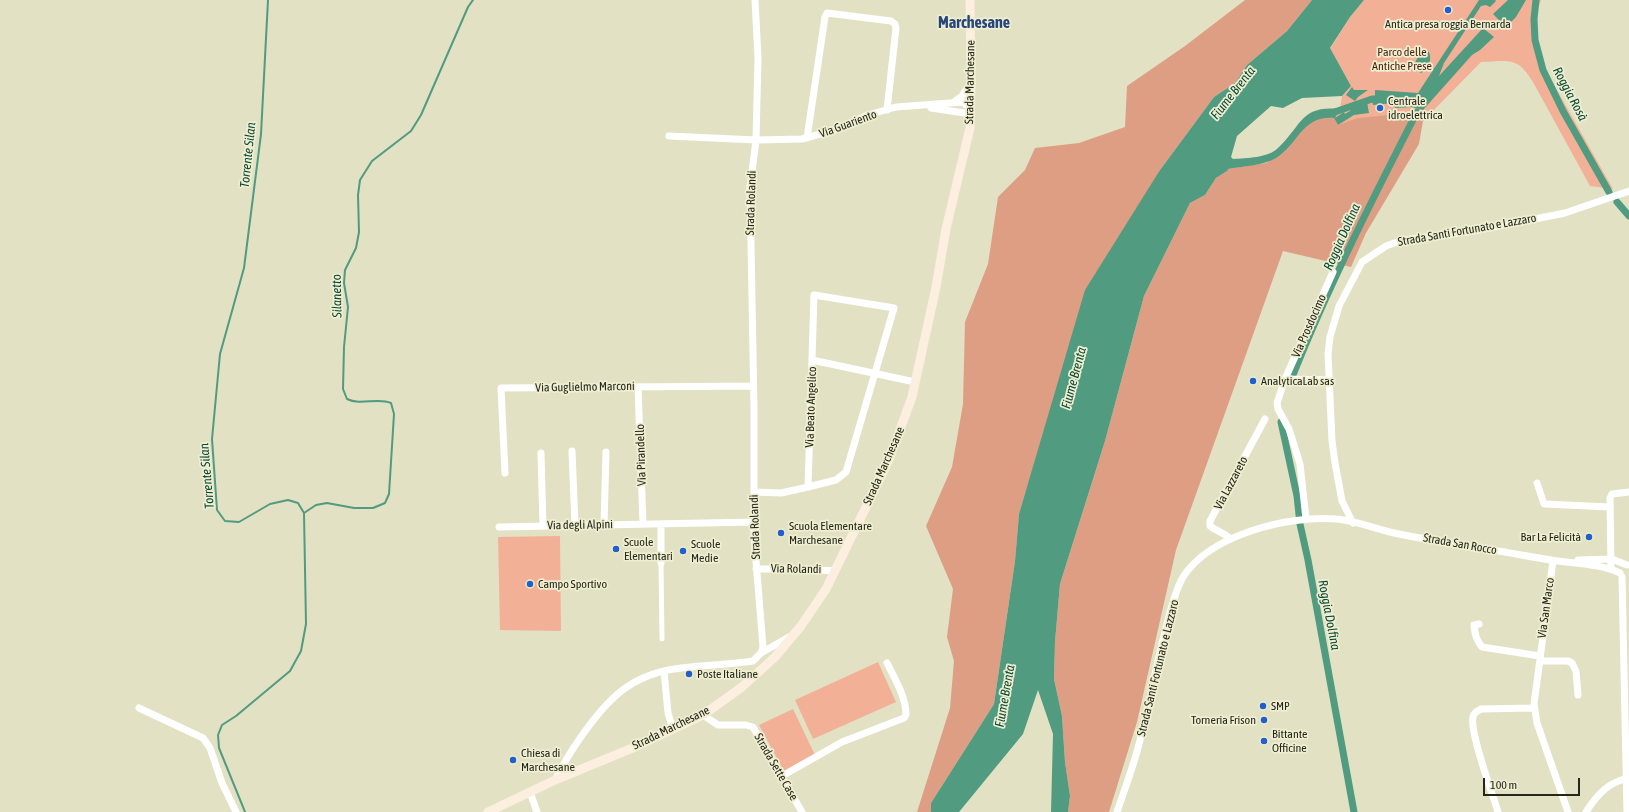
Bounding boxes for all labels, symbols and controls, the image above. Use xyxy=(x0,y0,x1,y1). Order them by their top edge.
marker: Antica presa roggia Bernarda xyxy=(1443,5,1453,15)
district label: Marchesane xyxy=(938,13,1010,33)
place label: Antica presa roggia Bernarda xyxy=(1385,17,1511,31)
street label: Strada Marchesane xyxy=(962,40,978,124)
park label: Parco delle Antiche Prese xyxy=(1372,45,1432,73)
water label: Fiume Brenta xyxy=(1207,63,1259,123)
water label: Roggia Rosà xyxy=(1549,64,1591,124)
place label: Centrale idroelettrica xyxy=(1388,94,1443,122)
marker: Centrale idroelettrica xyxy=(1375,103,1385,113)
street label: Via Guariento xyxy=(817,107,879,141)
water label: Torrente Silan xyxy=(237,121,259,189)
street label: Strada Rolandi xyxy=(743,170,759,236)
water label: Roggia Dolfina xyxy=(1320,201,1364,273)
street label: Strada Santi Fortunato e Lazzaro xyxy=(1397,211,1537,249)
water label: Silanetto xyxy=(329,274,345,318)
street label: Via Prosdocimo xyxy=(1289,292,1329,360)
water label: Fiume Brenta xyxy=(1058,346,1090,410)
street label: Via Beato Angelico xyxy=(802,366,820,448)
place label: AnalyticaLab sas xyxy=(1261,374,1334,388)
marker: AnalyticaLab sas xyxy=(1248,376,1258,386)
street label: Via Guglielmo Marconi xyxy=(535,379,635,395)
street label: Via Pirandello xyxy=(633,424,649,486)
street label: Strada Marchesane xyxy=(860,425,908,507)
water label: Torrente Silan xyxy=(196,443,218,509)
street label: Via Lazzareto xyxy=(1211,454,1251,512)
street label: Strada Rolandi xyxy=(747,494,763,560)
street label: Via degli Alpini xyxy=(547,517,613,533)
place label: Scuola Elementare Marchesane xyxy=(789,519,872,547)
marker: Scuola Elementare Marchesane xyxy=(776,528,786,538)
street label: Strada San Rocco xyxy=(1422,530,1498,558)
place label: Bar La Felicità xyxy=(1520,530,1581,544)
marker: Bar La Felicità xyxy=(1584,532,1594,542)
place label: Scuole Elementari xyxy=(624,535,673,563)
place label: Scuole Medie xyxy=(691,537,720,565)
marker: Scuole Elementari xyxy=(611,544,621,554)
marker: Scuole Medie xyxy=(678,546,688,556)
street label: Via Rolandi xyxy=(771,561,821,577)
place label: Campo Sportivo xyxy=(538,577,607,591)
street label: Via San Marco xyxy=(1535,577,1557,639)
marker: Campo Sportivo xyxy=(525,579,535,589)
water label: Roggia Dolfina xyxy=(1315,579,1343,651)
street label: Strada Santi Fortunato e Lazzaro xyxy=(1134,598,1182,738)
water label: Fiume Brenta xyxy=(992,664,1018,728)
place label: Poste Italiane xyxy=(697,667,758,681)
marker: Poste Italiane xyxy=(684,669,694,679)
place label: SMP xyxy=(1271,699,1290,713)
marker: SMP xyxy=(1258,701,1268,711)
street label: Strada Marchesane xyxy=(630,703,712,753)
place label: Torneria Frison xyxy=(1191,713,1256,727)
marker: Torneria Frison xyxy=(1259,715,1269,725)
place label: Bittante Officine xyxy=(1272,727,1308,755)
street label: Strada Sette Case xyxy=(751,731,801,803)
marker: Bittante Officine xyxy=(1259,736,1269,746)
place label: Chiesa di Marchesane xyxy=(521,746,575,774)
marker: Chiesa di Marchesane xyxy=(508,755,518,765)
scale bar xyxy=(1485,770,1582,796)
text: 100 m xyxy=(1490,778,1517,792)

